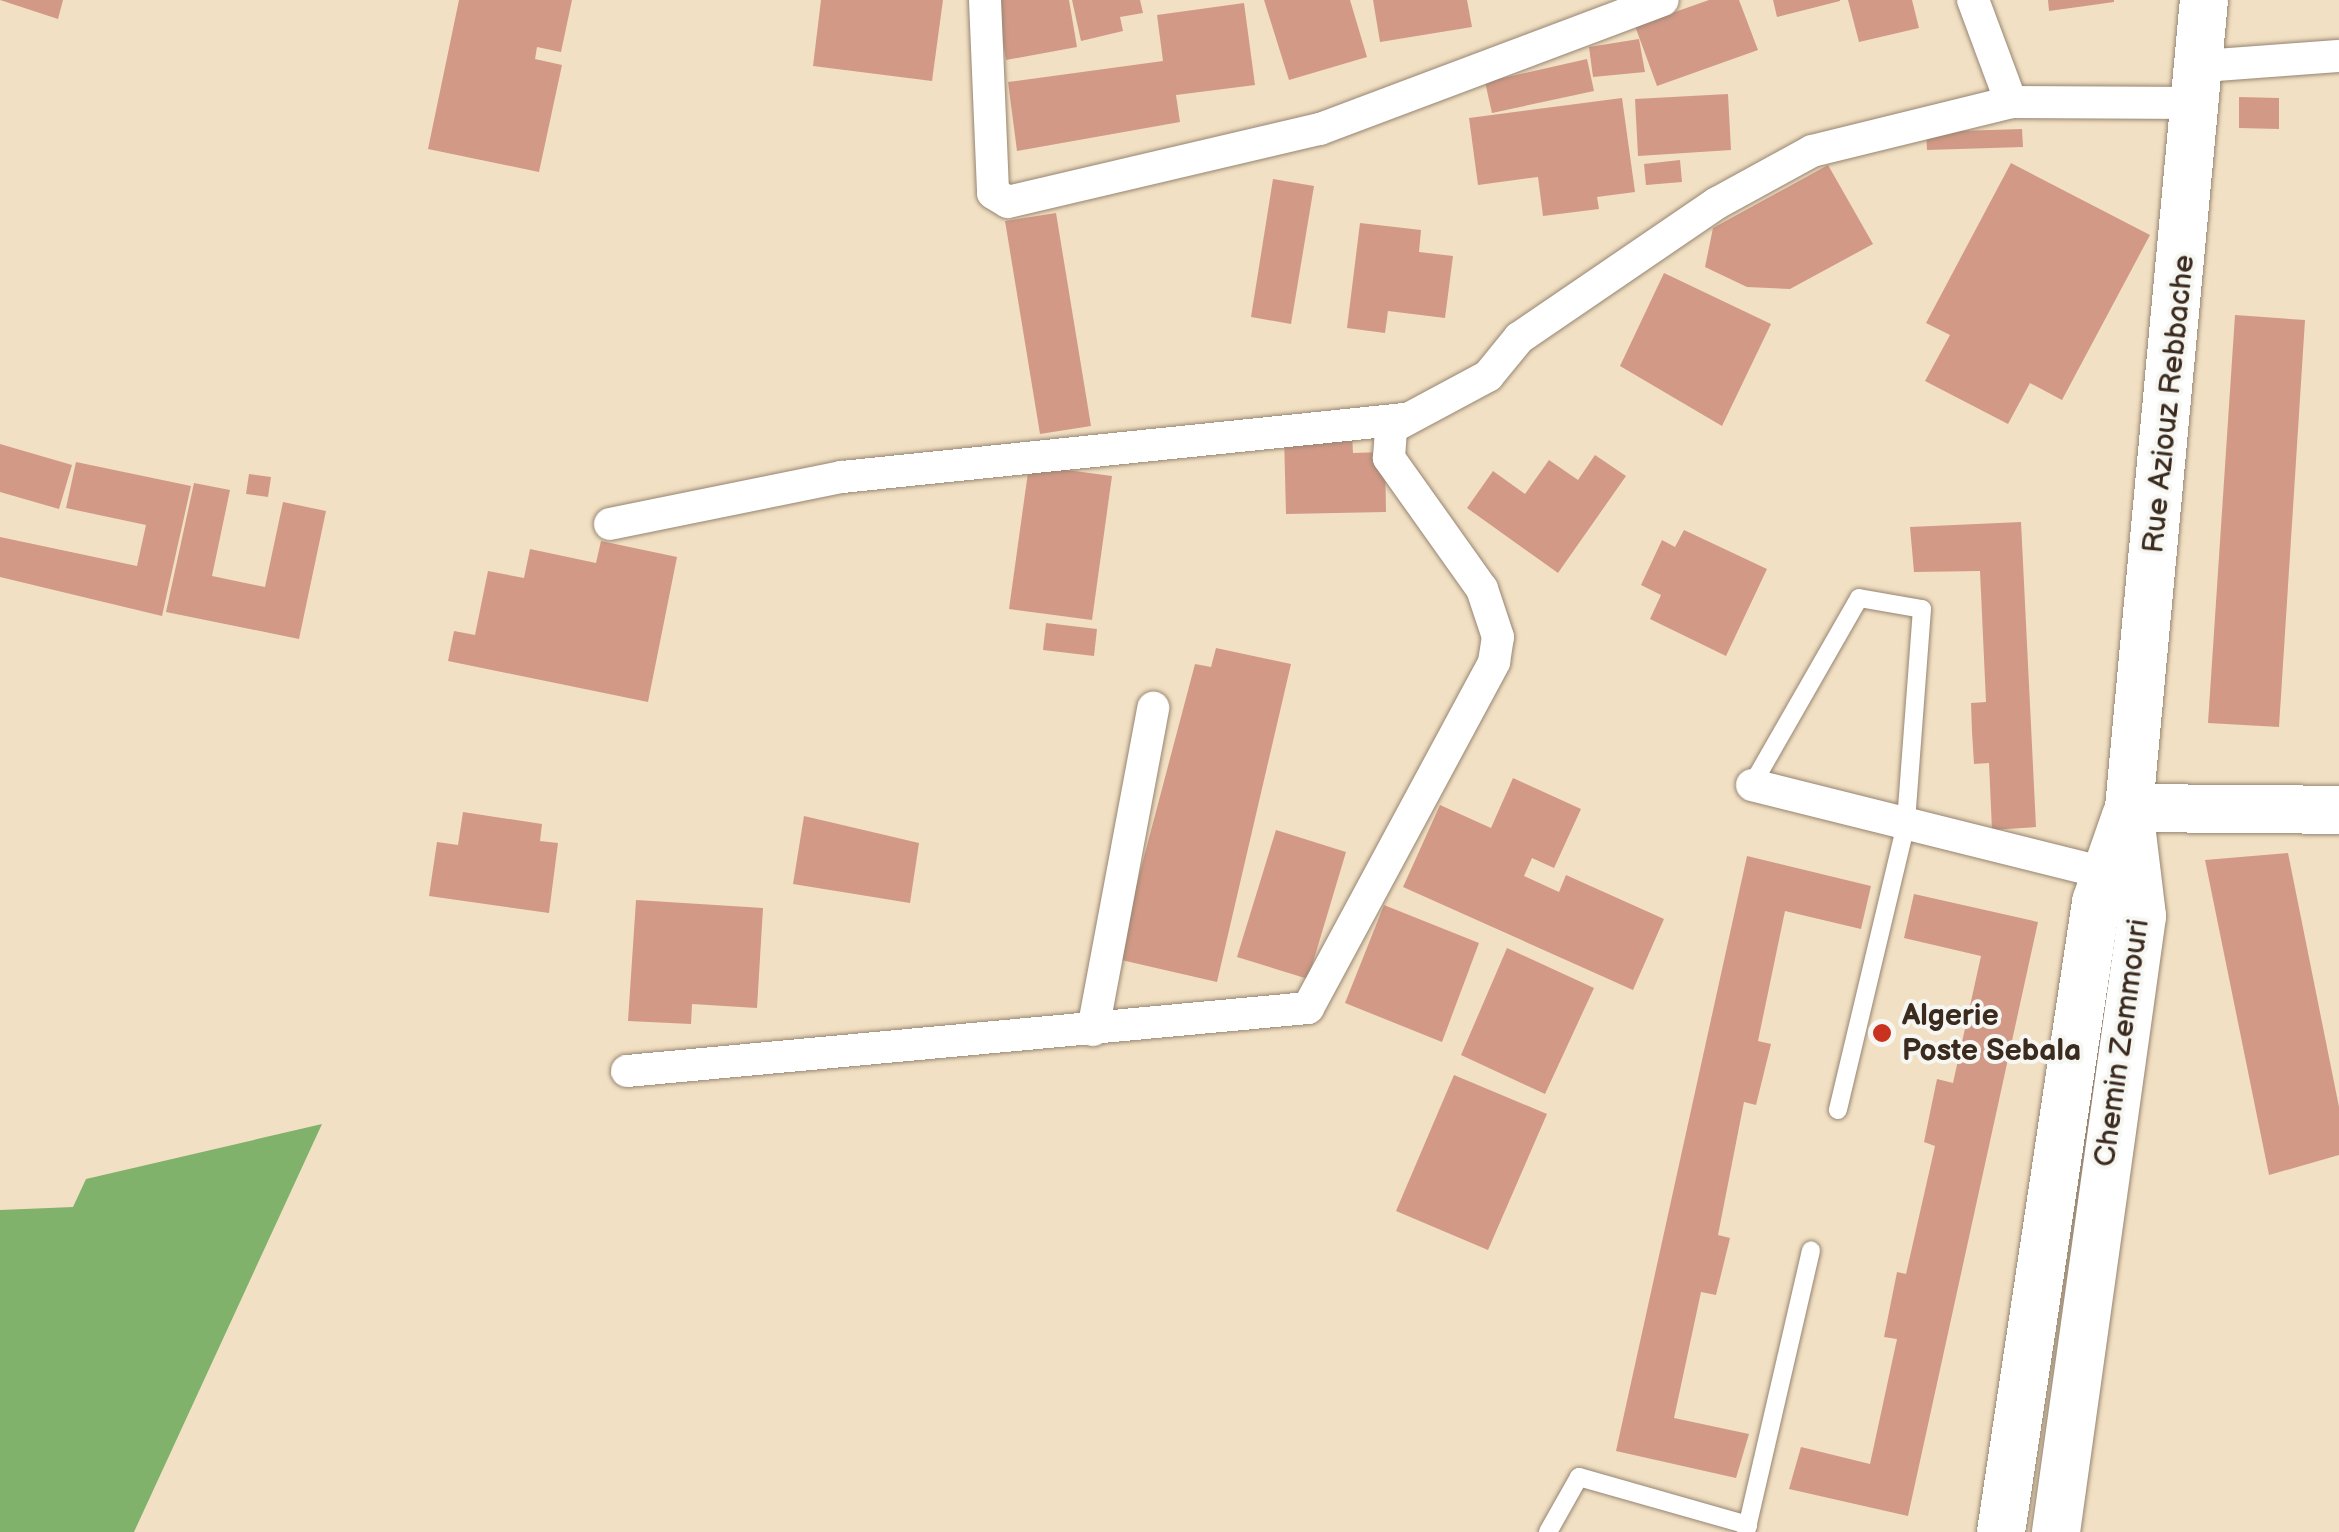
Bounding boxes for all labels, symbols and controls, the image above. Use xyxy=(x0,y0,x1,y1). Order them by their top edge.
street label: Rue Aziouz Rebbache xyxy=(2135,253,2203,555)
street label: Chemin Zemmouri xyxy=(2087,917,2157,1169)
place label: Algerie Poste Sebala xyxy=(1902,998,2081,1068)
marker: Algerie Poste Sebala xyxy=(1871,1022,1893,1044)

